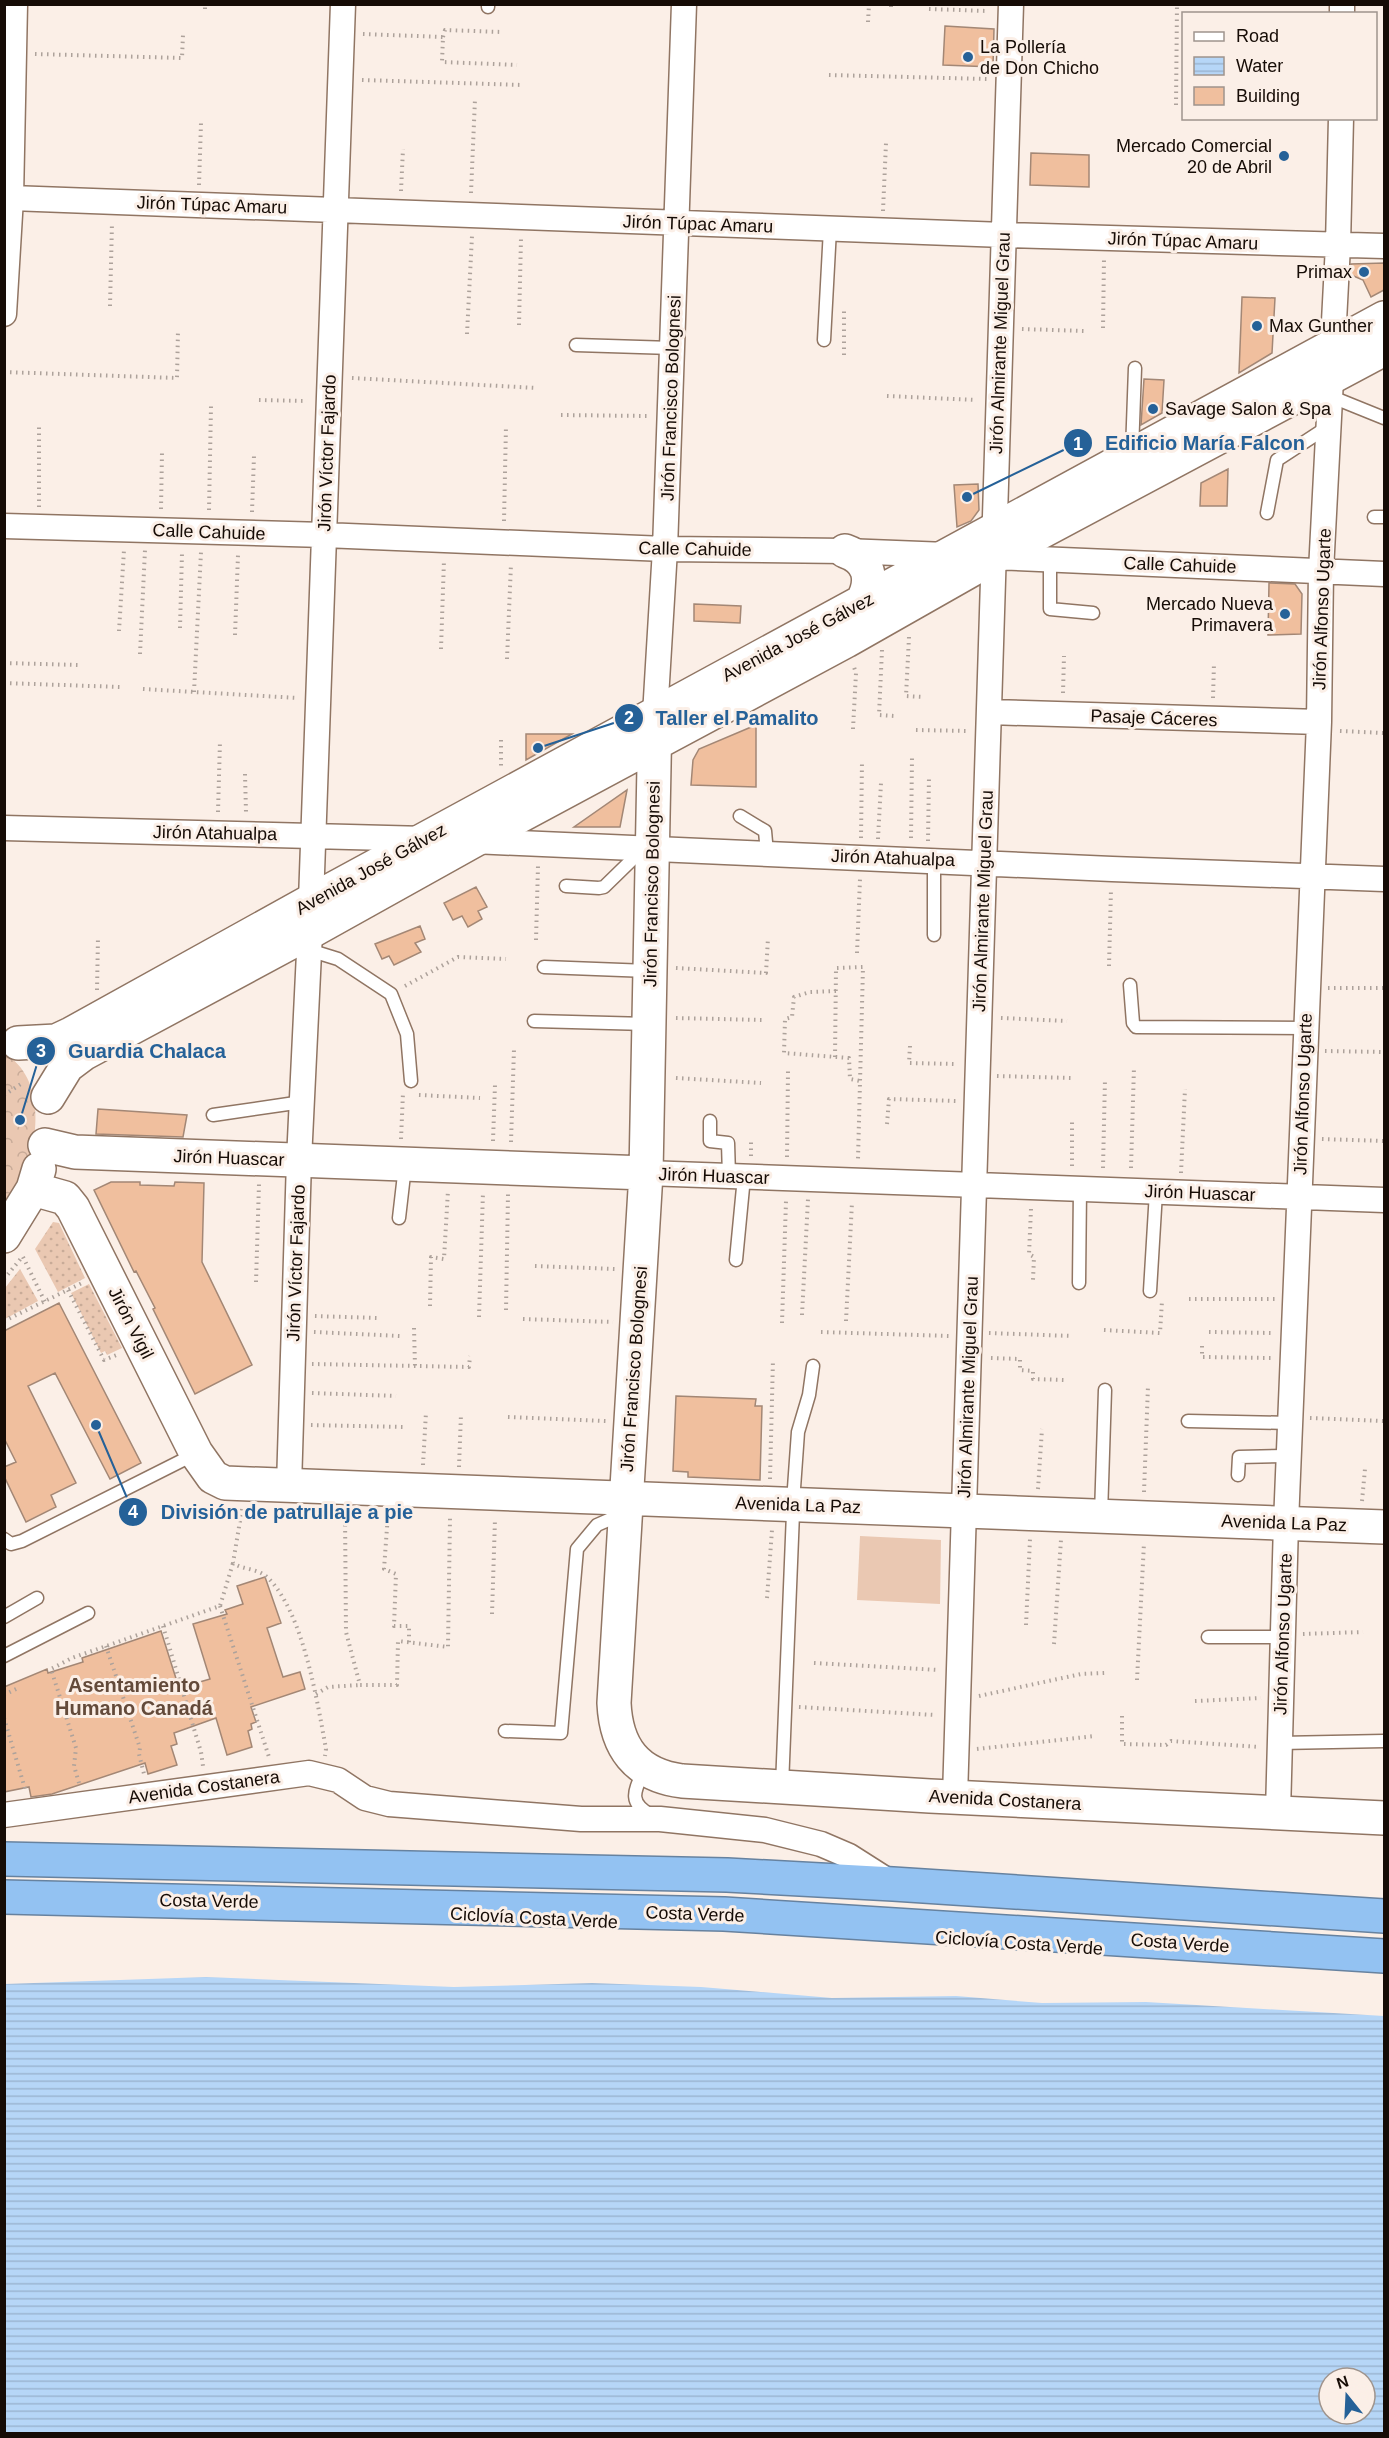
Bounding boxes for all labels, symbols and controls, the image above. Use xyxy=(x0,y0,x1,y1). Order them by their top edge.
legend xyxy=(1182,12,1377,120)
text: Road xyxy=(1236,26,1279,46)
place label: La Pollería de Don Chicho xyxy=(980,37,1099,78)
marker: La Pollería de Don Chicho xyxy=(961,50,975,64)
text: Water xyxy=(1236,56,1283,76)
text: Building xyxy=(1236,86,1300,106)
place label: Mercado Comercial 20 de Abril xyxy=(1116,136,1272,177)
marker: Mercado Comercial 20 de Abril xyxy=(1277,149,1291,163)
street label: Jirón Túpac Amaru xyxy=(136,192,288,218)
street label: Jirón Túpac Amaru xyxy=(622,211,774,237)
street label: Jirón Túpac Amaru xyxy=(1107,228,1259,254)
street label: Jirón Almirante Miguel Grau xyxy=(986,232,1014,454)
place label: Primax xyxy=(1296,262,1352,282)
marker: Primax xyxy=(1357,265,1371,279)
street label: Jirón Francisco Bolognesi xyxy=(657,295,685,501)
place label: Max Gunther xyxy=(1269,316,1373,336)
marker: Max Gunther xyxy=(1250,319,1264,333)
street label: Jirón Víctor Fajardo xyxy=(314,374,340,532)
place label: Savage Salon & Spa xyxy=(1165,399,1332,419)
marker: Savage Salon & Spa xyxy=(1146,402,1160,416)
callout: Edificio María Falcon xyxy=(1063,424,1317,462)
text: Edificio María Falcon xyxy=(1105,432,1305,454)
text: 1 xyxy=(1073,434,1083,454)
street label: Calle Cahuide xyxy=(152,520,266,544)
street label: Jirón Alfonso Ugarte xyxy=(1309,528,1335,690)
street label: Calle Cahuide xyxy=(638,538,752,560)
street label: Calle Cahuide xyxy=(1123,553,1237,577)
street label: Avenida José Gálvez xyxy=(719,589,877,685)
place label: Mercado Nueva Primavera xyxy=(1146,594,1274,635)
marker: Mercado Nueva Primavera xyxy=(1278,607,1292,621)
callout: Taller el Pamalito xyxy=(614,699,831,737)
street label: Pasaje Cáceres xyxy=(1090,706,1218,730)
text: Taller el Pamalito xyxy=(655,707,819,729)
text: 2 xyxy=(624,708,634,728)
street label: Jirón Francisco Bolognesi xyxy=(640,781,664,987)
street label: Jirón Almirante Miguel Grau xyxy=(969,790,997,1012)
street label: Avenida José Gálvez xyxy=(292,819,450,919)
street label: Jirón Atahualpa xyxy=(153,822,278,844)
street label: Jirón Atahualpa xyxy=(831,846,956,870)
street label: Jirón Alfonso Ugarte xyxy=(1290,1013,1316,1175)
callout: Guardia Chalaca xyxy=(26,1032,238,1070)
text: Guardia Chalaca xyxy=(68,1040,227,1062)
text: 3 xyxy=(36,1041,46,1061)
street label: Jirón Huascar xyxy=(173,1146,285,1170)
street label: Jirón Huascar xyxy=(658,1164,770,1188)
street label: Jirón Huascar xyxy=(1144,1181,1256,1205)
street label: Jirón Víctor Fajardo xyxy=(283,1184,309,1342)
street label: Jirón Francisco Bolognesi xyxy=(617,1265,651,1473)
street label: Jirón Almirante Miguel Grau xyxy=(954,1276,982,1498)
street label: Jirón Vigil xyxy=(104,1284,158,1362)
callout: División de patrullaje a pie xyxy=(118,1493,425,1531)
street label: Avenida La Paz xyxy=(735,1493,861,1517)
text: División de patrullaje a pie xyxy=(161,1501,413,1523)
text: 4 xyxy=(128,1502,138,1522)
street label: Avenida La Paz xyxy=(1221,1511,1347,1535)
street label: Jirón Alfonso Ugarte xyxy=(1270,1553,1296,1715)
district label: Asentamiento Humano Canadá xyxy=(55,1674,214,1719)
street label: Avenida Costanera xyxy=(127,1766,282,1808)
street label: Avenida Costanera xyxy=(928,1786,1083,1814)
street label: Costa Verde xyxy=(159,1890,259,1912)
street label: Costa Verde xyxy=(645,1902,745,1926)
street label: Ciclovía Costa Verde xyxy=(450,1904,618,1932)
street label: Ciclovía Costa Verde xyxy=(934,1927,1104,1959)
street label: Costa Verde xyxy=(1130,1930,1230,1956)
north arrow xyxy=(1317,2366,1377,2426)
text: N xyxy=(1334,2372,1351,2392)

